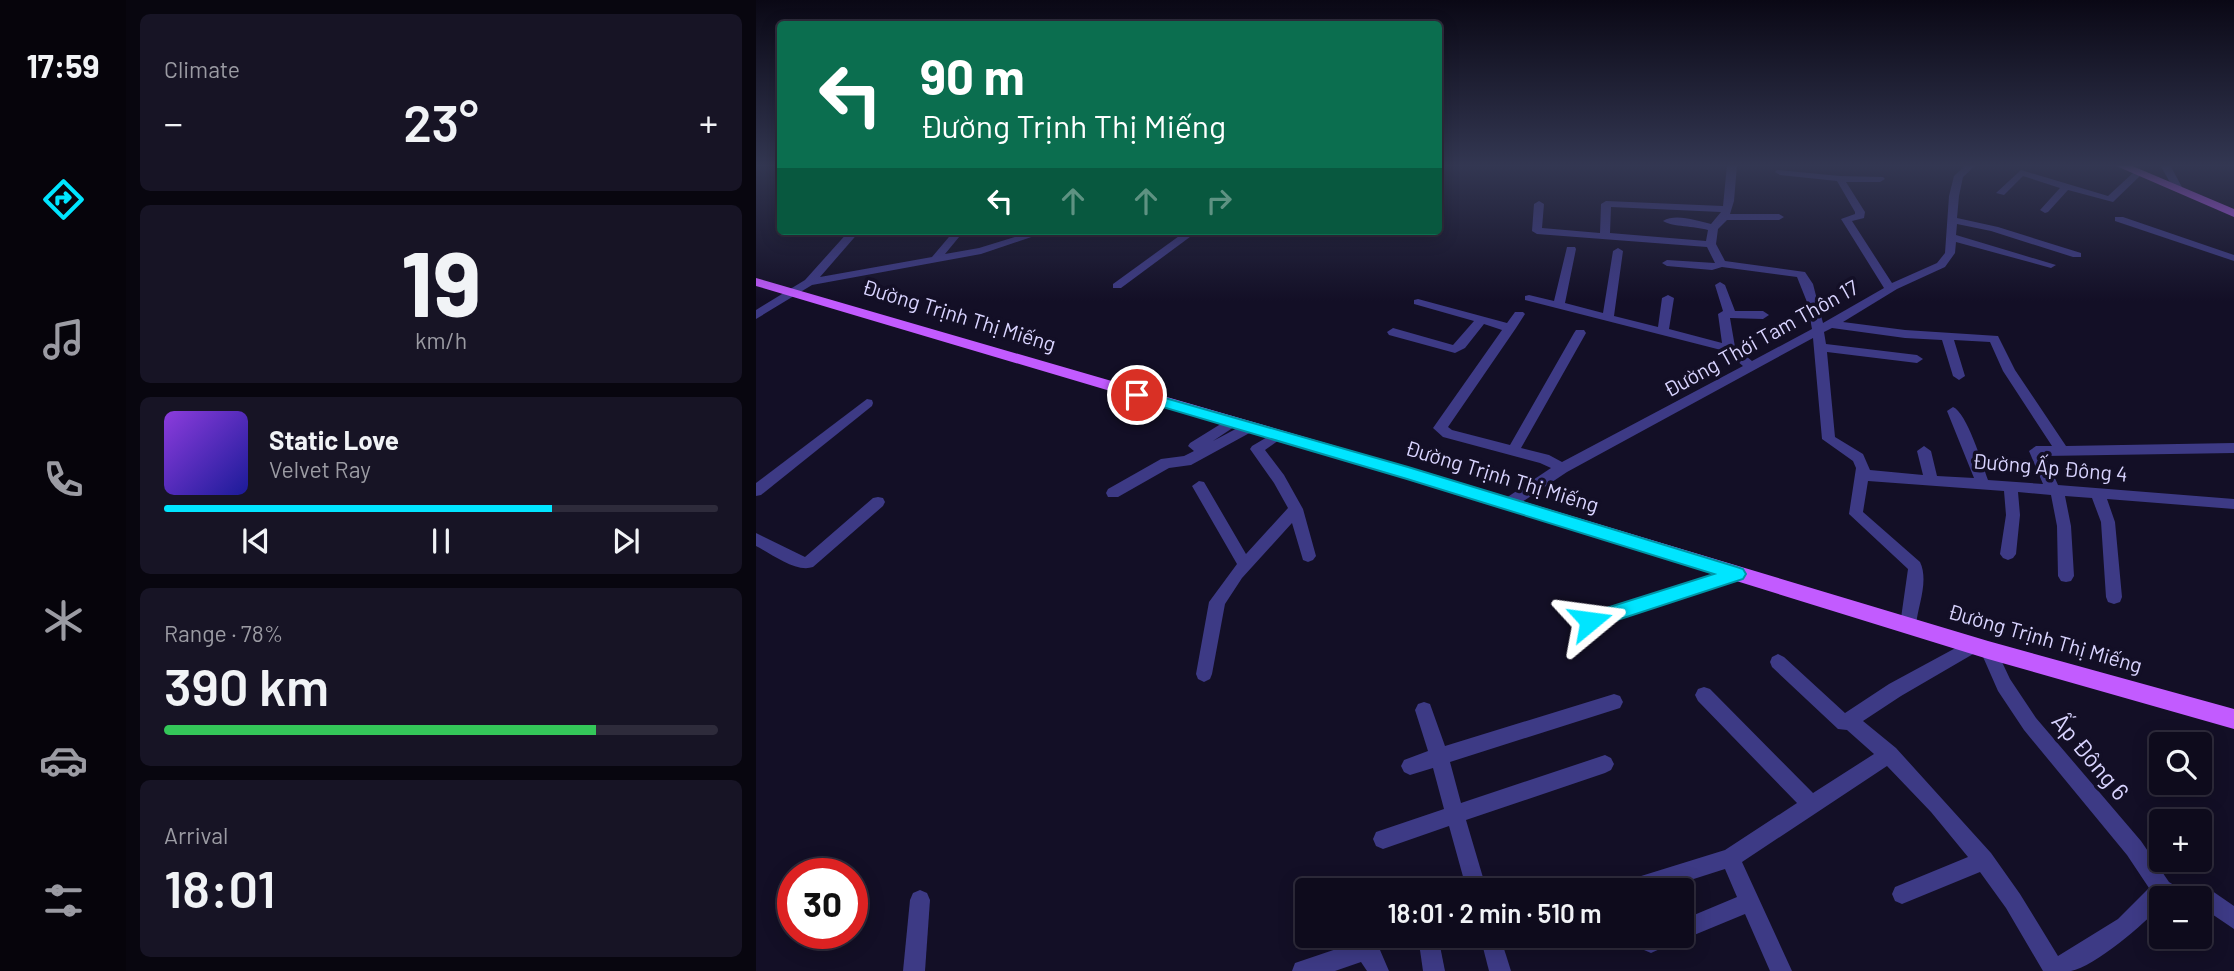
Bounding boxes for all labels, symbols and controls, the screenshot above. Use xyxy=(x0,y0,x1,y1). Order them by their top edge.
text: 17:59 xyxy=(26,46,100,84)
text: 90 m xyxy=(920,46,1025,105)
icon: left xyxy=(805,49,896,140)
text: Climate xyxy=(164,55,240,83)
text: 23° xyxy=(403,90,479,152)
text: − xyxy=(164,99,183,145)
text: + xyxy=(699,99,718,145)
text: Đường Trịnh Thị Miếng xyxy=(920,106,1226,144)
icon: directions xyxy=(39,175,88,224)
icon: left xyxy=(981,182,1019,220)
icon: ahead xyxy=(1054,182,1092,220)
icon: ahead xyxy=(1127,182,1165,220)
icon: right xyxy=(1200,182,1238,220)
text: 19 xyxy=(401,226,481,335)
street label: Đường Trịnh Thị Miếng xyxy=(860,273,1059,356)
street label: Đường Thới Tam Thôn 17 xyxy=(1659,274,1862,402)
icon: music xyxy=(39,315,88,364)
text: km/h xyxy=(415,326,467,354)
pin xyxy=(1107,365,1167,425)
icon: arrive xyxy=(1118,376,1156,414)
text: Static Love xyxy=(269,424,399,455)
street label: Đường Trịnh Thị Miếng xyxy=(1403,434,1602,517)
street label: Đường Ấp Đông 4 xyxy=(1971,447,2129,486)
icon: phone xyxy=(39,455,88,504)
text: Velvet Ray xyxy=(269,455,371,483)
icon: previous xyxy=(237,522,275,560)
icon: pause xyxy=(422,522,460,560)
icon: next xyxy=(607,522,645,560)
position arrow xyxy=(1553,584,1627,658)
icon: climate xyxy=(39,596,88,645)
street label: Đường Trịnh Thị Miếng xyxy=(1945,598,2145,677)
text: Range · 78% xyxy=(164,619,283,647)
text: 390 km xyxy=(164,654,329,716)
street label: Ấp Đông 6 xyxy=(2046,707,2136,806)
map controls xyxy=(2149,732,2212,949)
button: search xyxy=(2149,732,2212,795)
icon: car xyxy=(39,736,88,785)
button: + xyxy=(2149,809,2212,872)
text: Arrival xyxy=(164,821,228,849)
text: 18:01 xyxy=(164,856,276,918)
speed limit sign: 30 xyxy=(777,858,868,949)
icon: filters xyxy=(39,876,88,925)
button: − xyxy=(2149,886,2212,949)
text: 18:01 · 2 min · 510 m xyxy=(1387,897,1602,928)

